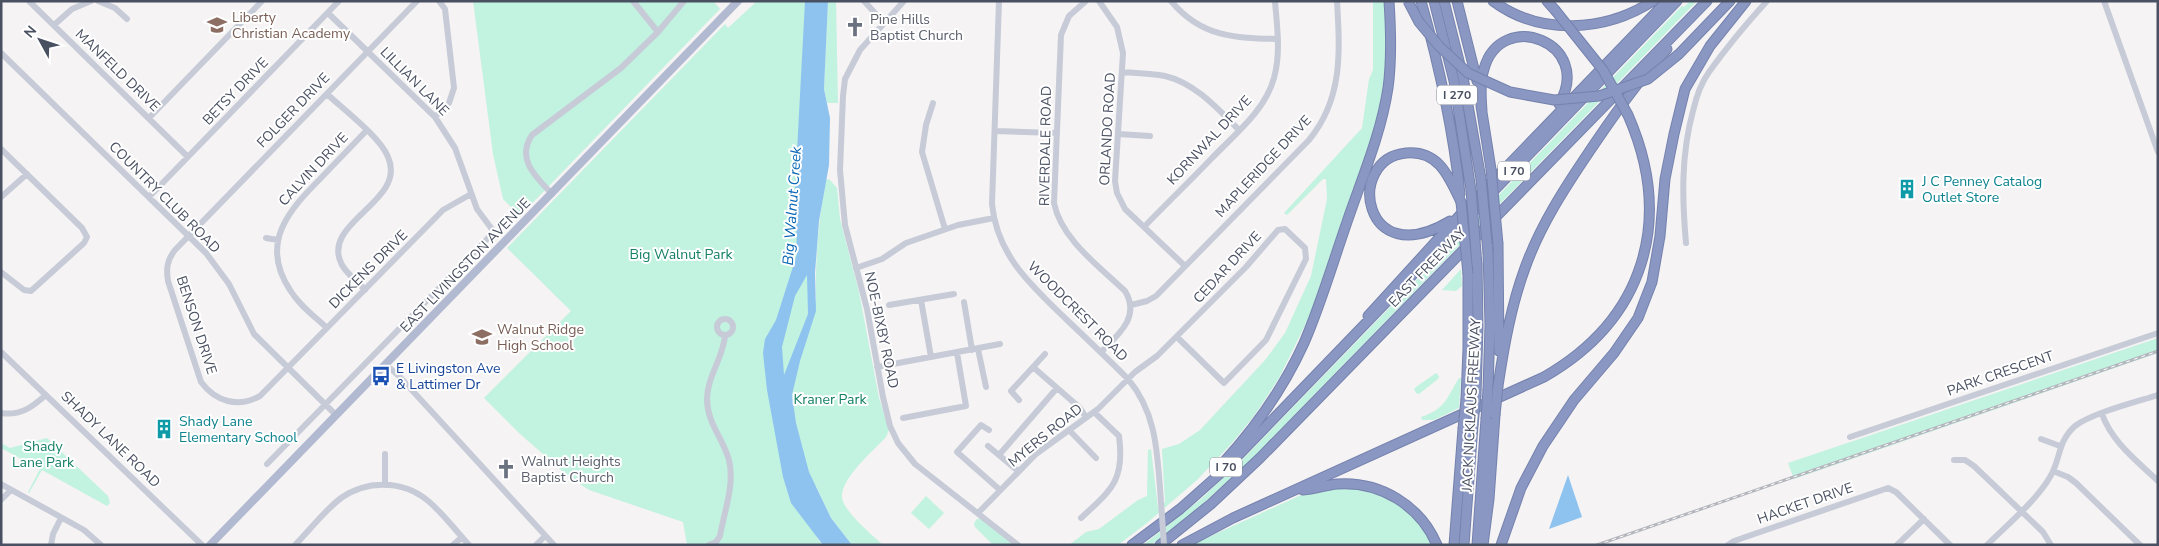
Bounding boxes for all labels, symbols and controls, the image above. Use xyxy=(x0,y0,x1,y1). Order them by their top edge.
place label: Liberty Christian Academy xyxy=(232,8,351,43)
place label: Pine Hills Baptist Church xyxy=(870,10,963,45)
school or university icon: Liberty Christian Academy xyxy=(206,14,228,36)
north arrow xyxy=(15,15,65,65)
church icon: Pine Hills Baptist Church xyxy=(844,16,866,38)
text: N xyxy=(20,22,41,42)
street label: MANFELD DRIVE xyxy=(71,25,164,116)
street label: LILLIAN LANE xyxy=(376,43,453,120)
street label: BETSY DRIVE xyxy=(198,53,272,129)
street label: FOLGER DRIVE xyxy=(253,69,334,152)
street label: ORLANDO ROAD xyxy=(1095,72,1120,186)
street label: RIVERDALE ROAD xyxy=(1035,86,1056,206)
road number: I 270 xyxy=(1437,86,1477,104)
street label: KORNWAL DRIVE xyxy=(1163,91,1256,189)
street label: MAPLERIDGE DRIVE xyxy=(1211,111,1316,222)
street label: CALVIN DRIVE xyxy=(274,128,352,210)
street label: COUNTRY CLUB ROAD xyxy=(105,137,225,257)
water label: Big Walnut Creek xyxy=(778,145,806,266)
road number: I 70 xyxy=(1498,162,1530,180)
place label: J C Penney Catalog Outlet Store xyxy=(1921,172,2042,207)
building icon: J C Penney Catalog Outlet Store xyxy=(1896,178,1918,200)
street label: EAST LIVINGSTON AVENUE xyxy=(396,194,535,337)
street label: EAST FREEWAY xyxy=(1384,223,1471,311)
street label: DICKENS DRIVE xyxy=(325,226,412,313)
street label: CEDAR DRIVE xyxy=(1189,227,1266,308)
park label: Big Walnut Park xyxy=(630,245,733,264)
street label: WOODCREST ROAD xyxy=(1023,257,1132,366)
street label: NOE-BIXBY ROAD xyxy=(860,270,903,390)
street label: BENSON DRIVE xyxy=(172,273,221,377)
street label: JACK NICKLAUS FREEWAY xyxy=(1457,317,1486,493)
place label: Walnut Ridge High School xyxy=(497,320,584,355)
school or university icon: Walnut Ridge High School xyxy=(471,326,493,348)
street label: PARK CRESCENT xyxy=(1944,346,2057,401)
place label: E Livingston Ave & Lattimer Dr xyxy=(396,359,500,394)
bus stop icon: E Livingston Ave & Lattimer Dr xyxy=(370,365,392,387)
street label: SHADY LANE ROAD xyxy=(57,387,164,492)
park label: Kraner Park xyxy=(793,390,868,409)
street label: MYERS ROAD xyxy=(1004,399,1087,471)
place label: Shady Lane Elementary School xyxy=(179,412,298,447)
building icon: Shady Lane Elementary School xyxy=(153,418,175,440)
park label: Shady Lane Park xyxy=(12,437,75,472)
place label: Walnut Heights Baptist Church xyxy=(521,452,621,487)
church icon: Walnut Heights Baptist Church xyxy=(495,458,517,480)
road number: I 70 xyxy=(1210,458,1242,477)
street label: HACKET DRIVE xyxy=(1755,478,1856,529)

